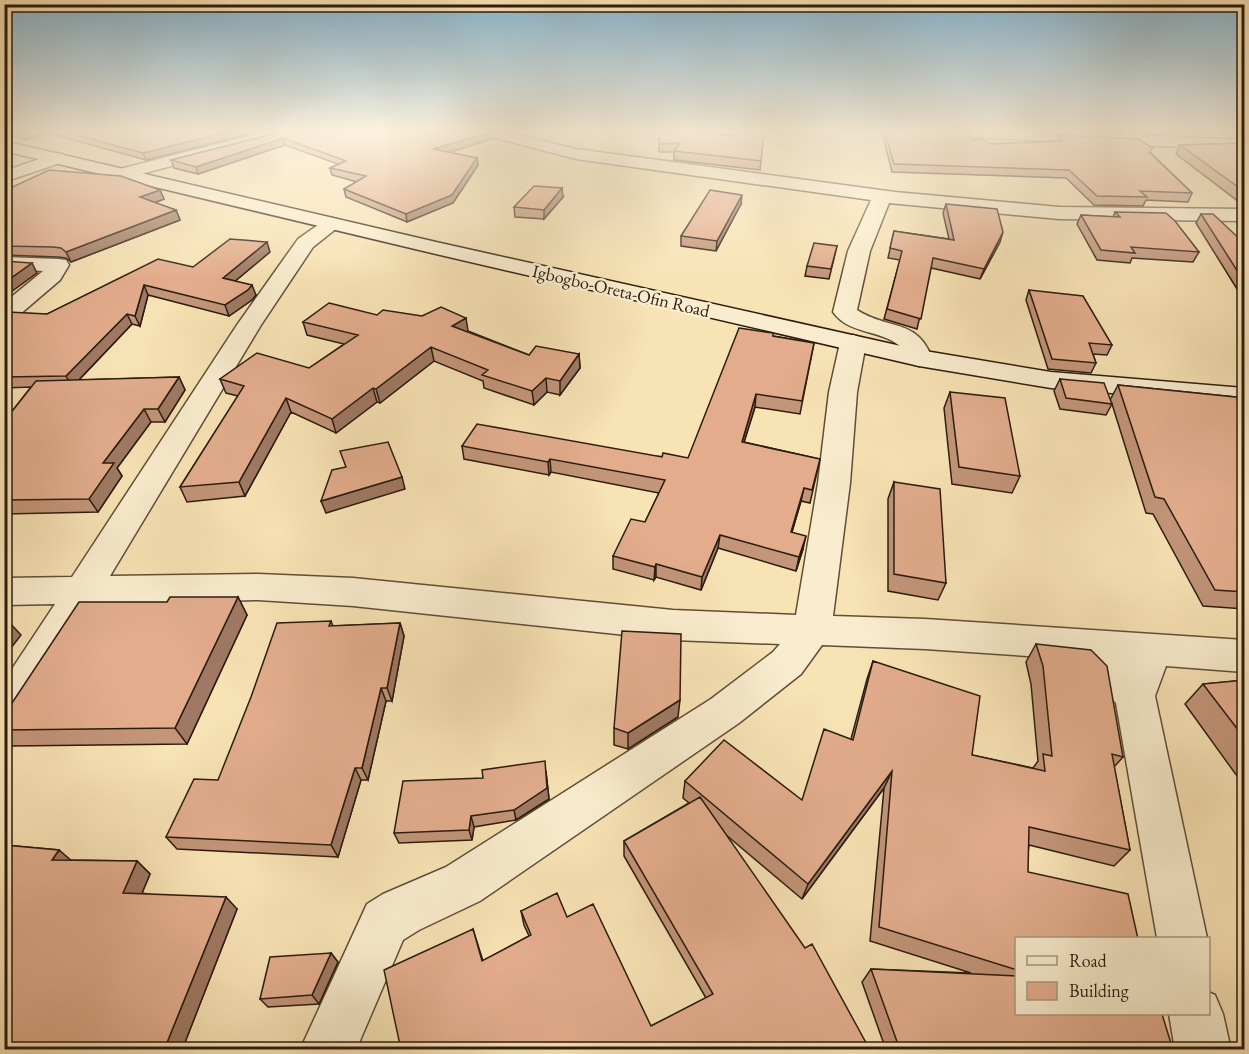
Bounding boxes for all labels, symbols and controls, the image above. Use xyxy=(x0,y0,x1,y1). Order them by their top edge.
street label: Igbogbo-Oreta-Ofin Road xyxy=(530,259,713,322)
legend xyxy=(1015,937,1210,1015)
text: Road xyxy=(1069,949,1108,972)
text: Building xyxy=(1069,979,1129,1002)

